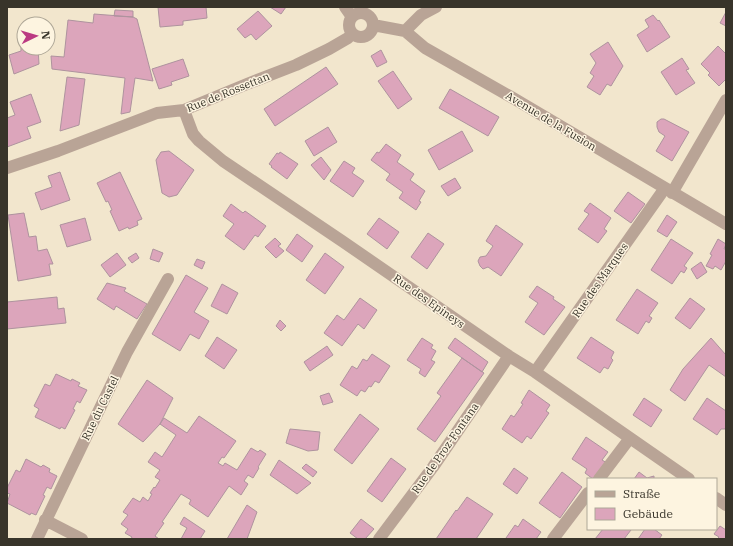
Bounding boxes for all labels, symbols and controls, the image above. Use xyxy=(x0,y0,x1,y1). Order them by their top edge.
north arrow xyxy=(16,16,56,56)
text: N xyxy=(39,30,53,40)
street label: Rue de Rossettan xyxy=(184,69,272,115)
street label: Avenue de la Fusion xyxy=(503,88,599,154)
street label: Rue des Marques xyxy=(569,240,631,320)
street label: Rue des Epineys xyxy=(390,271,468,331)
street label: Rue du Castel xyxy=(78,373,122,443)
street label: Rue de Proz-Fontana xyxy=(408,400,482,496)
legend xyxy=(587,478,717,530)
text: Straße xyxy=(623,486,660,501)
text: Gebäude xyxy=(623,506,673,521)

